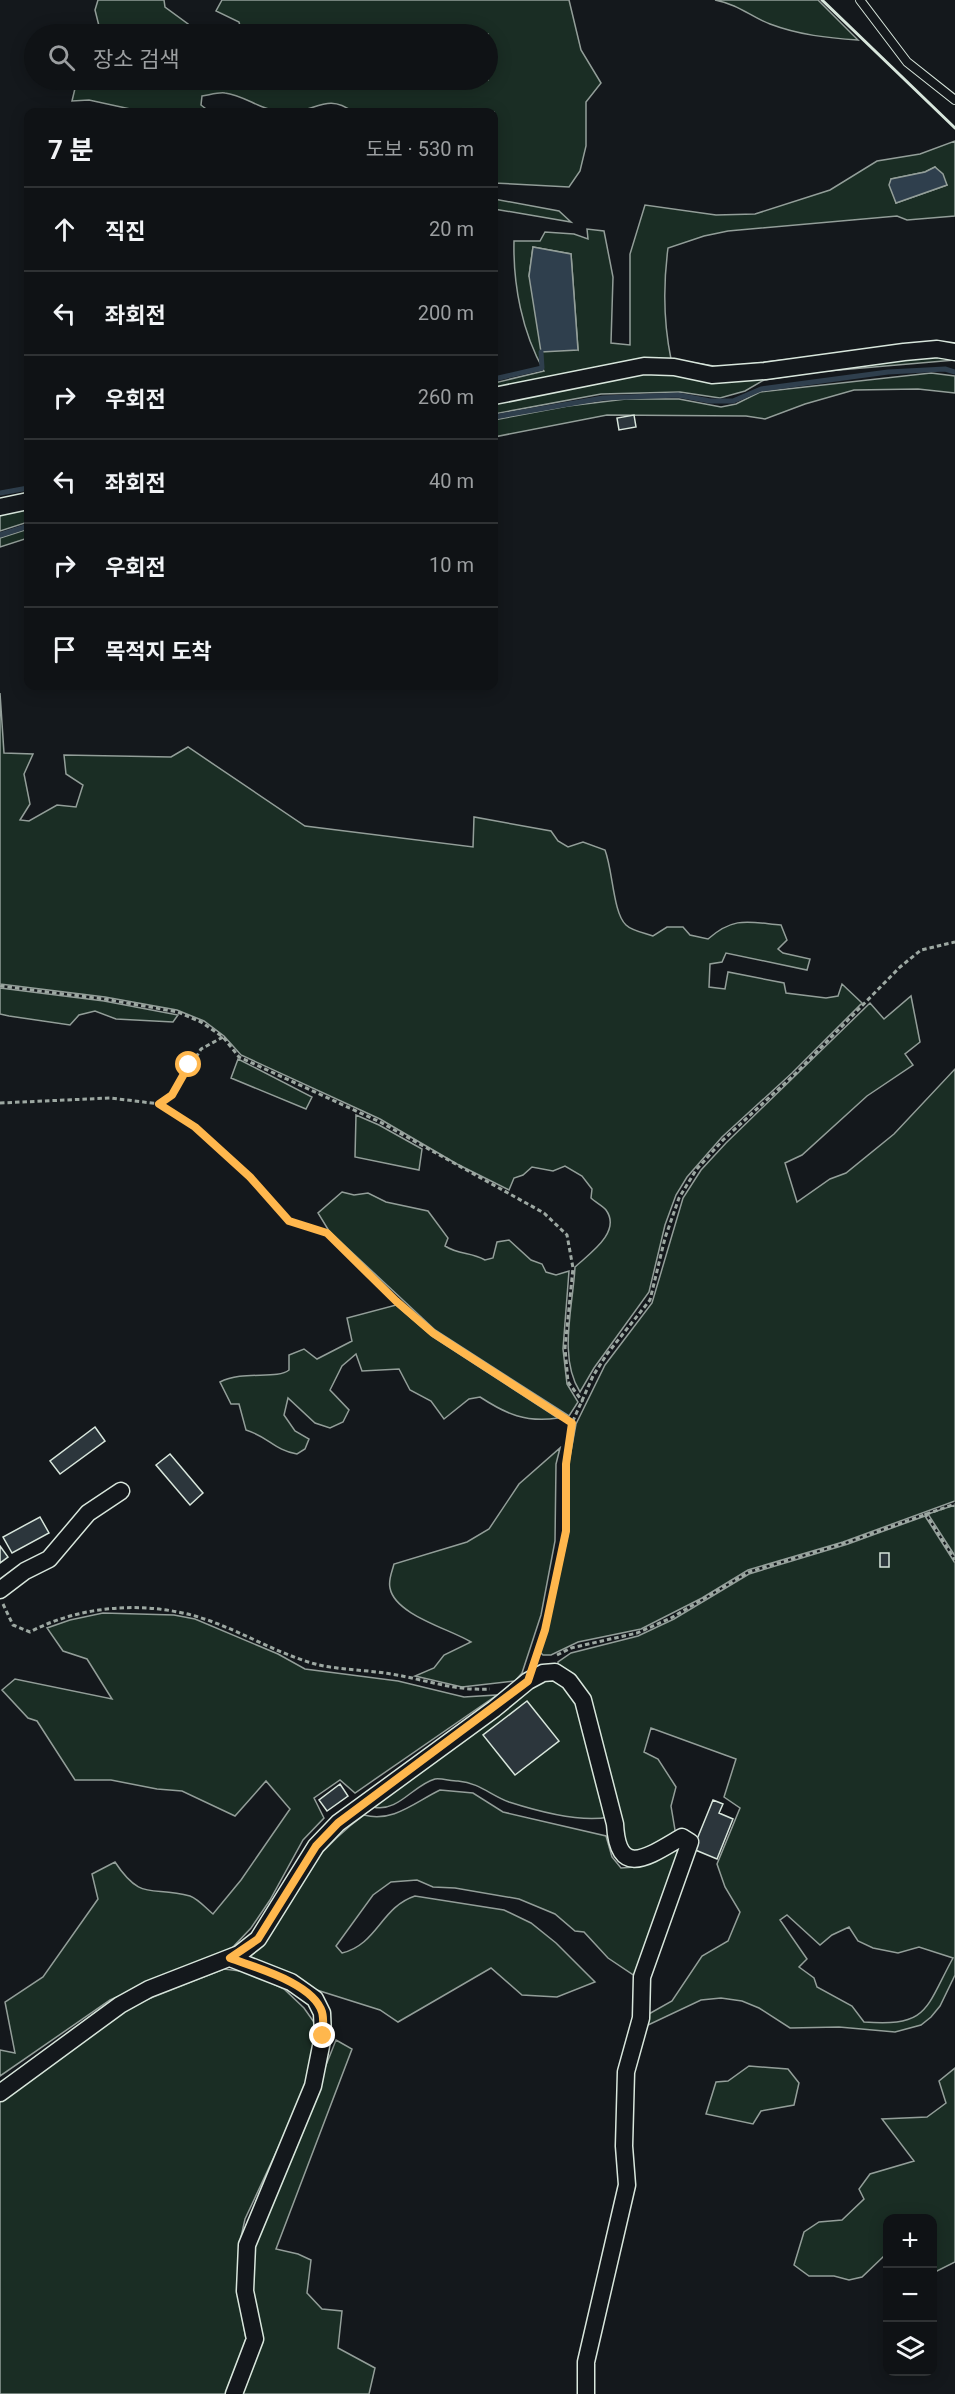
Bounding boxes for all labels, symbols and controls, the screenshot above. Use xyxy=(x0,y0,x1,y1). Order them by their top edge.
search box xyxy=(24,24,498,90)
icon: search xyxy=(45,41,78,74)
text: 장소 검색 xyxy=(93,47,179,72)
text: 7 분 xyxy=(48,135,93,165)
text: 도보 · 530 m xyxy=(366,137,474,161)
icon: ahead xyxy=(48,213,81,246)
text: 20 m xyxy=(429,217,474,241)
text: 직진 xyxy=(105,219,145,244)
icon: left xyxy=(48,297,81,330)
text: 200 m xyxy=(418,301,474,325)
text: 좌회전 xyxy=(105,303,166,328)
icon: right xyxy=(48,381,81,414)
text: 260 m xyxy=(418,385,474,409)
text: 우회전 xyxy=(105,387,166,412)
icon: left xyxy=(48,465,81,498)
text: 40 m xyxy=(429,469,474,493)
text: 좌회전 xyxy=(105,471,166,496)
icon: right xyxy=(48,549,81,582)
text: 10 m xyxy=(429,553,474,577)
text: 우회전 xyxy=(105,555,166,580)
icon: arrive xyxy=(48,633,81,666)
text: 목적지 도착 xyxy=(105,639,212,664)
route start xyxy=(175,1051,201,1077)
route end xyxy=(309,2022,335,2048)
map controls xyxy=(883,2214,937,2376)
button: + xyxy=(883,2214,937,2268)
button: − xyxy=(883,2268,937,2322)
button: layers xyxy=(883,2322,937,2376)

